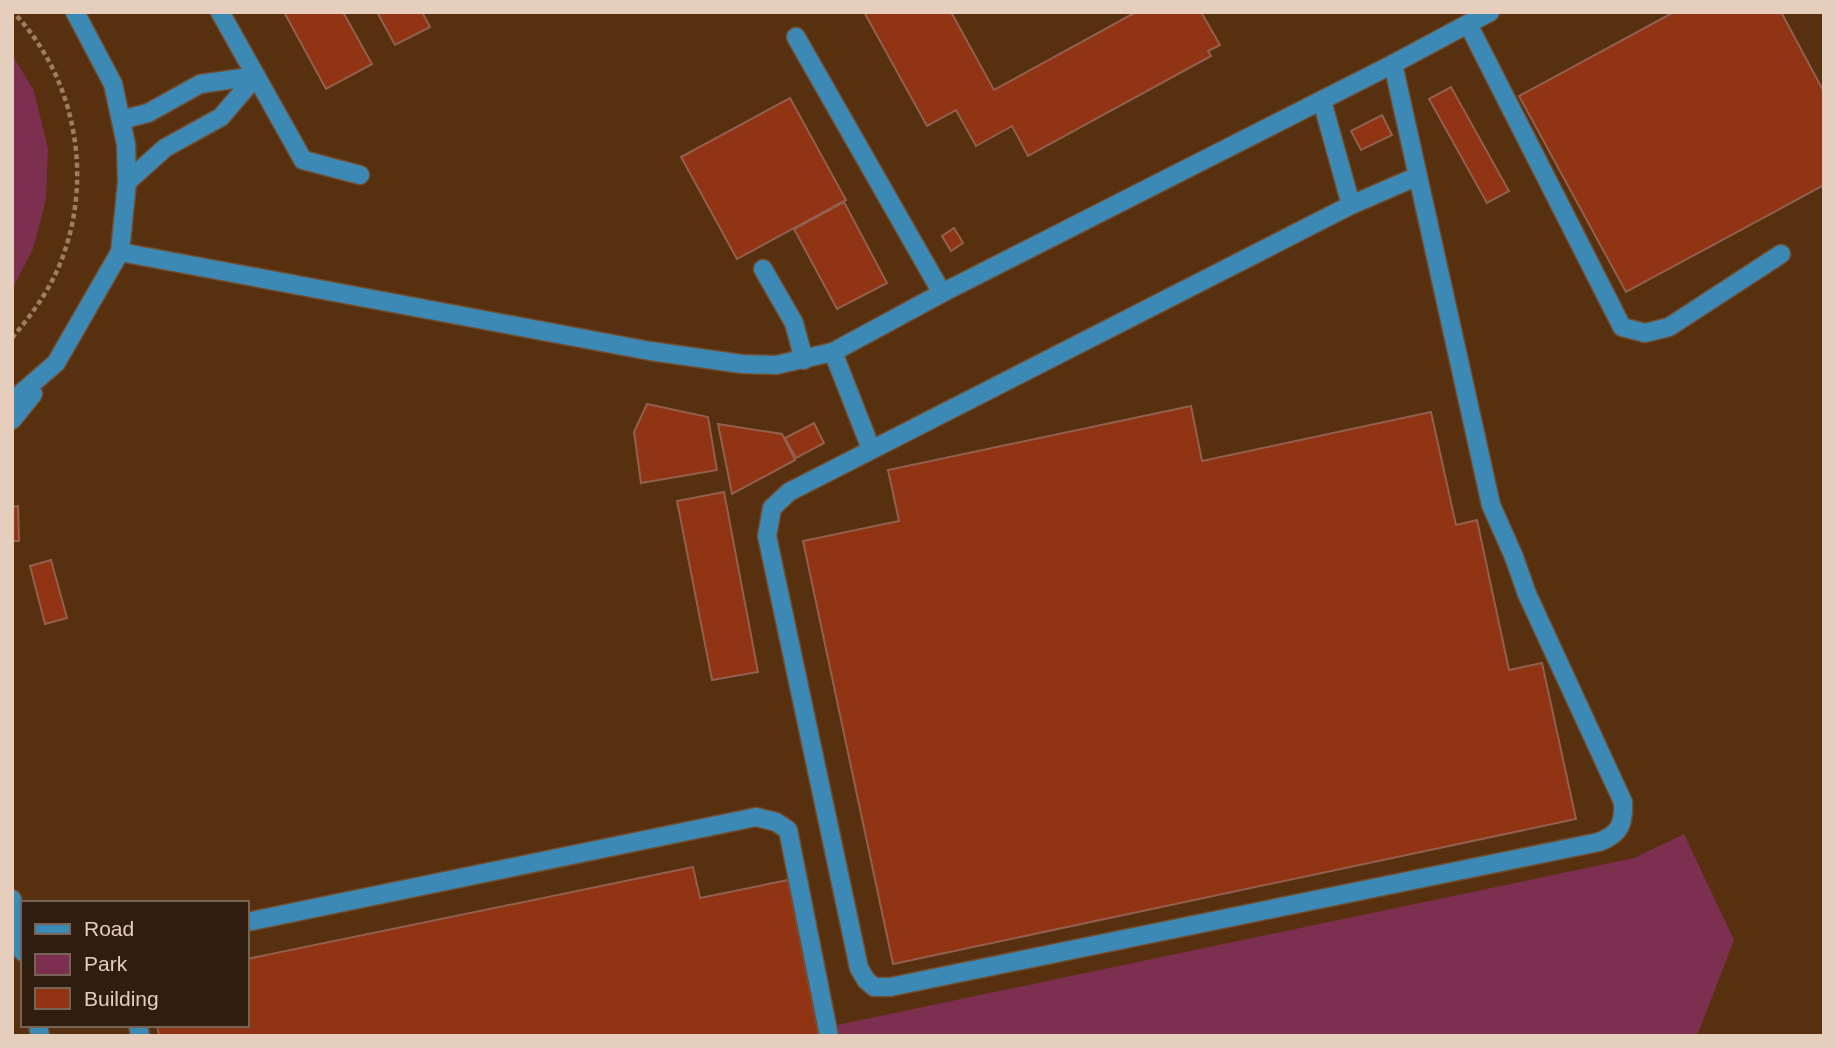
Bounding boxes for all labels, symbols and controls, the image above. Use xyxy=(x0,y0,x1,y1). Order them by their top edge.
legend xyxy=(21,901,248,1027)
text: Road xyxy=(84,917,134,940)
text: Park xyxy=(84,952,128,975)
text: Building xyxy=(84,987,159,1010)

